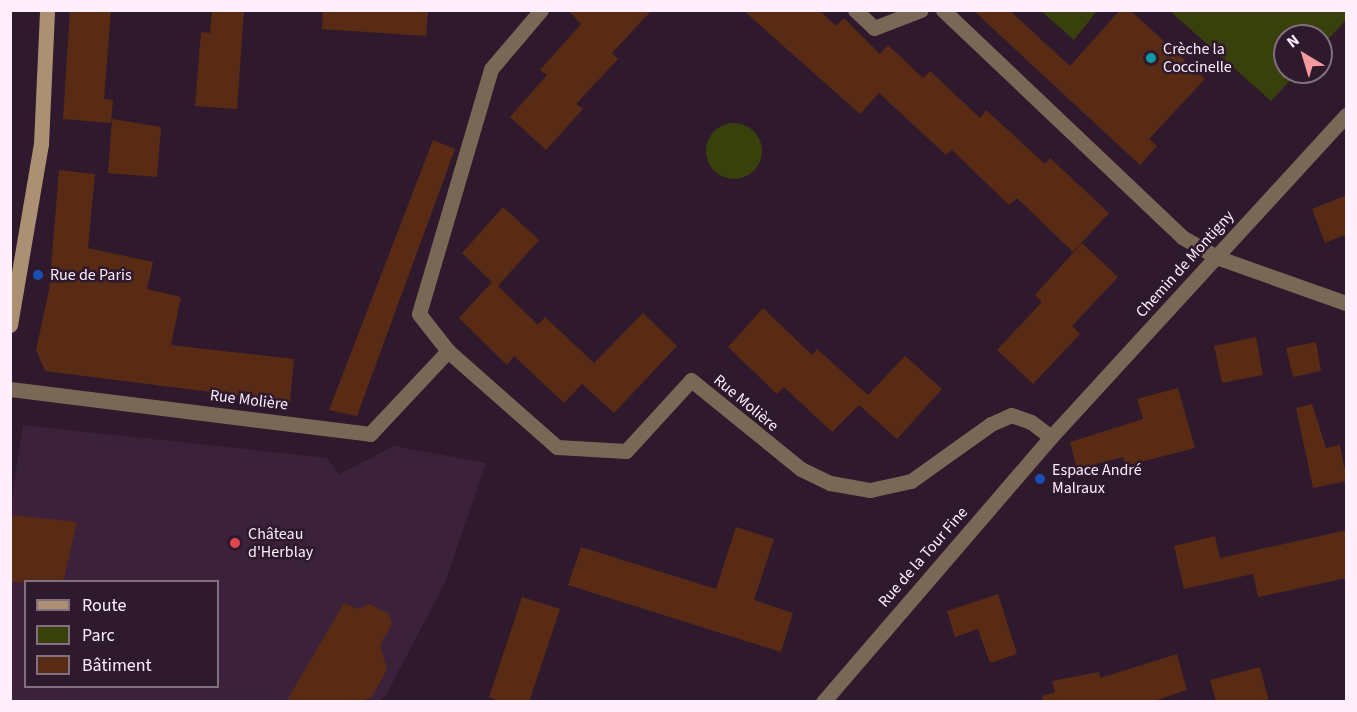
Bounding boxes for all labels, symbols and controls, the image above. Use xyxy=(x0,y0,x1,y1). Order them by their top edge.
north arrow xyxy=(1273,24,1333,84)
text: N xyxy=(1282,29,1304,53)
place label: Crèche la Coccinelle xyxy=(1163,39,1232,77)
marker: Crèche la Coccinelle xyxy=(1144,51,1158,65)
street label: Chemin de Montigny xyxy=(1132,206,1238,322)
place label: Rue de Paris xyxy=(50,265,132,285)
marker: Rue de Paris xyxy=(31,268,45,282)
street label: Rue Molière xyxy=(710,370,782,436)
street label: Rue Molière xyxy=(209,386,289,414)
place label: Espace André Malraux xyxy=(1052,460,1142,498)
marker: Espace André Malraux xyxy=(1033,472,1047,486)
street label: Rue de la Tour Fine xyxy=(874,503,972,611)
place label: Château d'Herblay xyxy=(248,524,313,562)
marker: Château d'Herblay xyxy=(226,534,244,552)
legend xyxy=(24,580,219,688)
text: Route xyxy=(82,593,126,618)
text: Parc xyxy=(82,623,115,648)
text: Bâtiment xyxy=(82,653,152,678)

